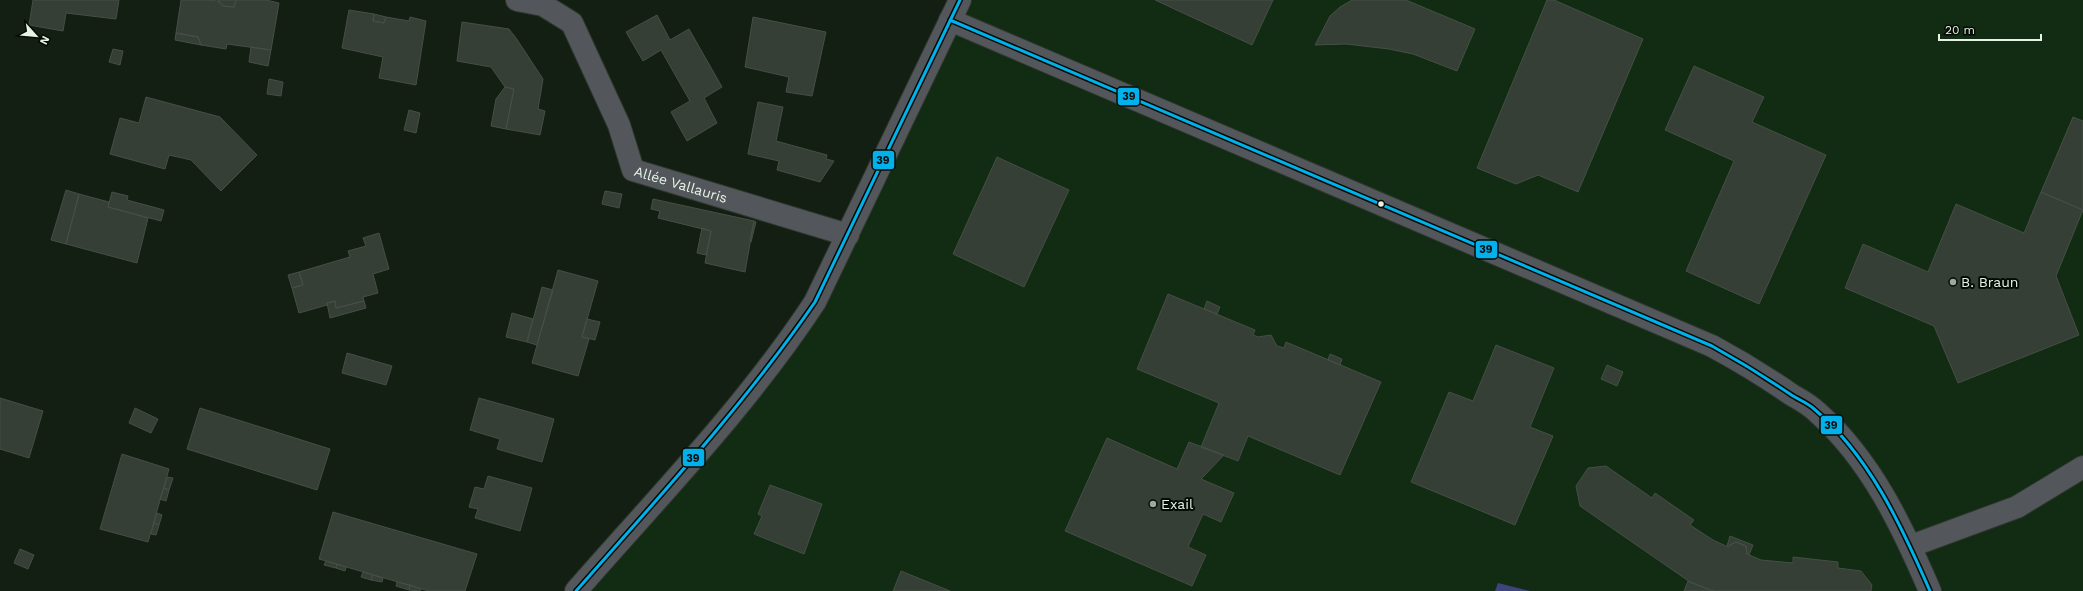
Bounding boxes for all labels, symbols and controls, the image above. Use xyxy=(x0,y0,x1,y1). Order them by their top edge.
north arrow xyxy=(16,16,56,56)
scale bar xyxy=(1939,16,2041,42)
text: 20 m xyxy=(1945,23,1975,37)
text: N xyxy=(37,34,52,47)
line badge: 39 xyxy=(1117,87,1140,106)
text: 39 xyxy=(1122,90,1136,103)
line badge: 39 xyxy=(872,150,895,170)
text: 39 xyxy=(876,154,890,167)
street label: Allée Vallauris xyxy=(632,163,729,206)
unlabelled marker xyxy=(1376,199,1386,209)
line badge: 39 xyxy=(1475,240,1498,259)
text: 39 xyxy=(1479,243,1493,256)
place label: B. Braun xyxy=(1961,274,2019,290)
marker: B. Braun xyxy=(1948,277,1958,287)
line badge: 39 xyxy=(1820,415,1843,435)
text: 39 xyxy=(1824,419,1838,432)
line badge: 39 xyxy=(682,448,705,467)
text: 39 xyxy=(686,452,700,465)
place label: Exail xyxy=(1161,496,1194,512)
marker: Exail xyxy=(1148,499,1158,509)

